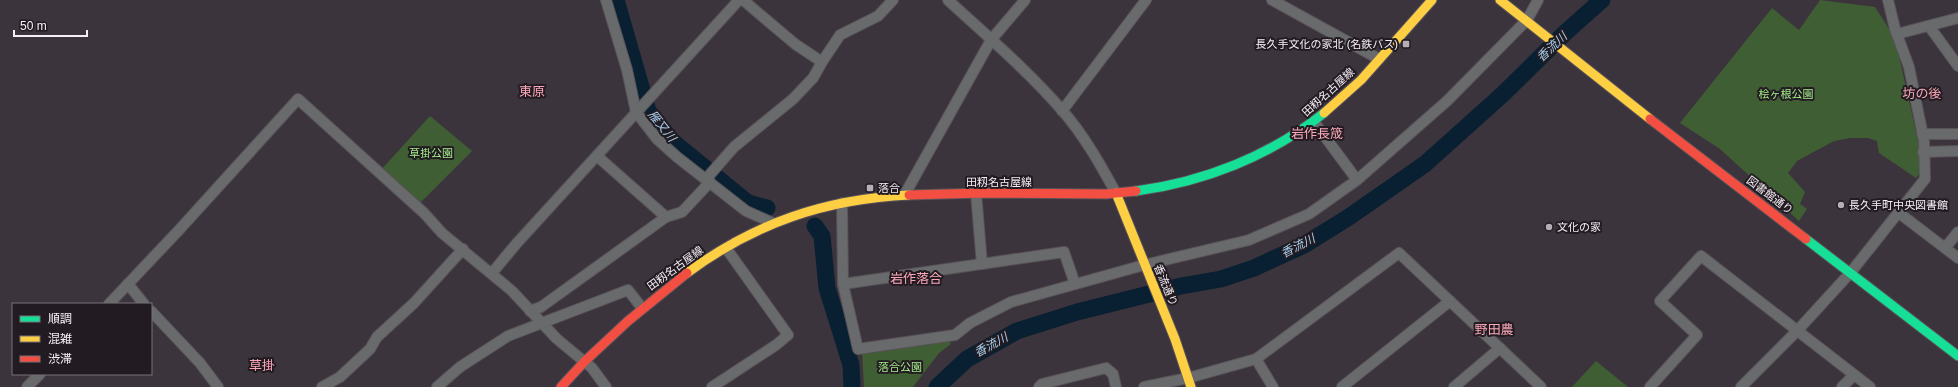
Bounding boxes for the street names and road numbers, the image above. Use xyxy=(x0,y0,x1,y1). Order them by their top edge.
street label: 田籾名古屋線 xyxy=(1299,65,1357,119)
street label: 図書館通り xyxy=(1744,174,1796,216)
street label: 田籾名古屋線 xyxy=(966,176,1032,188)
street label: 田籾名古屋線 xyxy=(645,244,705,292)
street label: 香流通り xyxy=(1152,262,1180,308)

